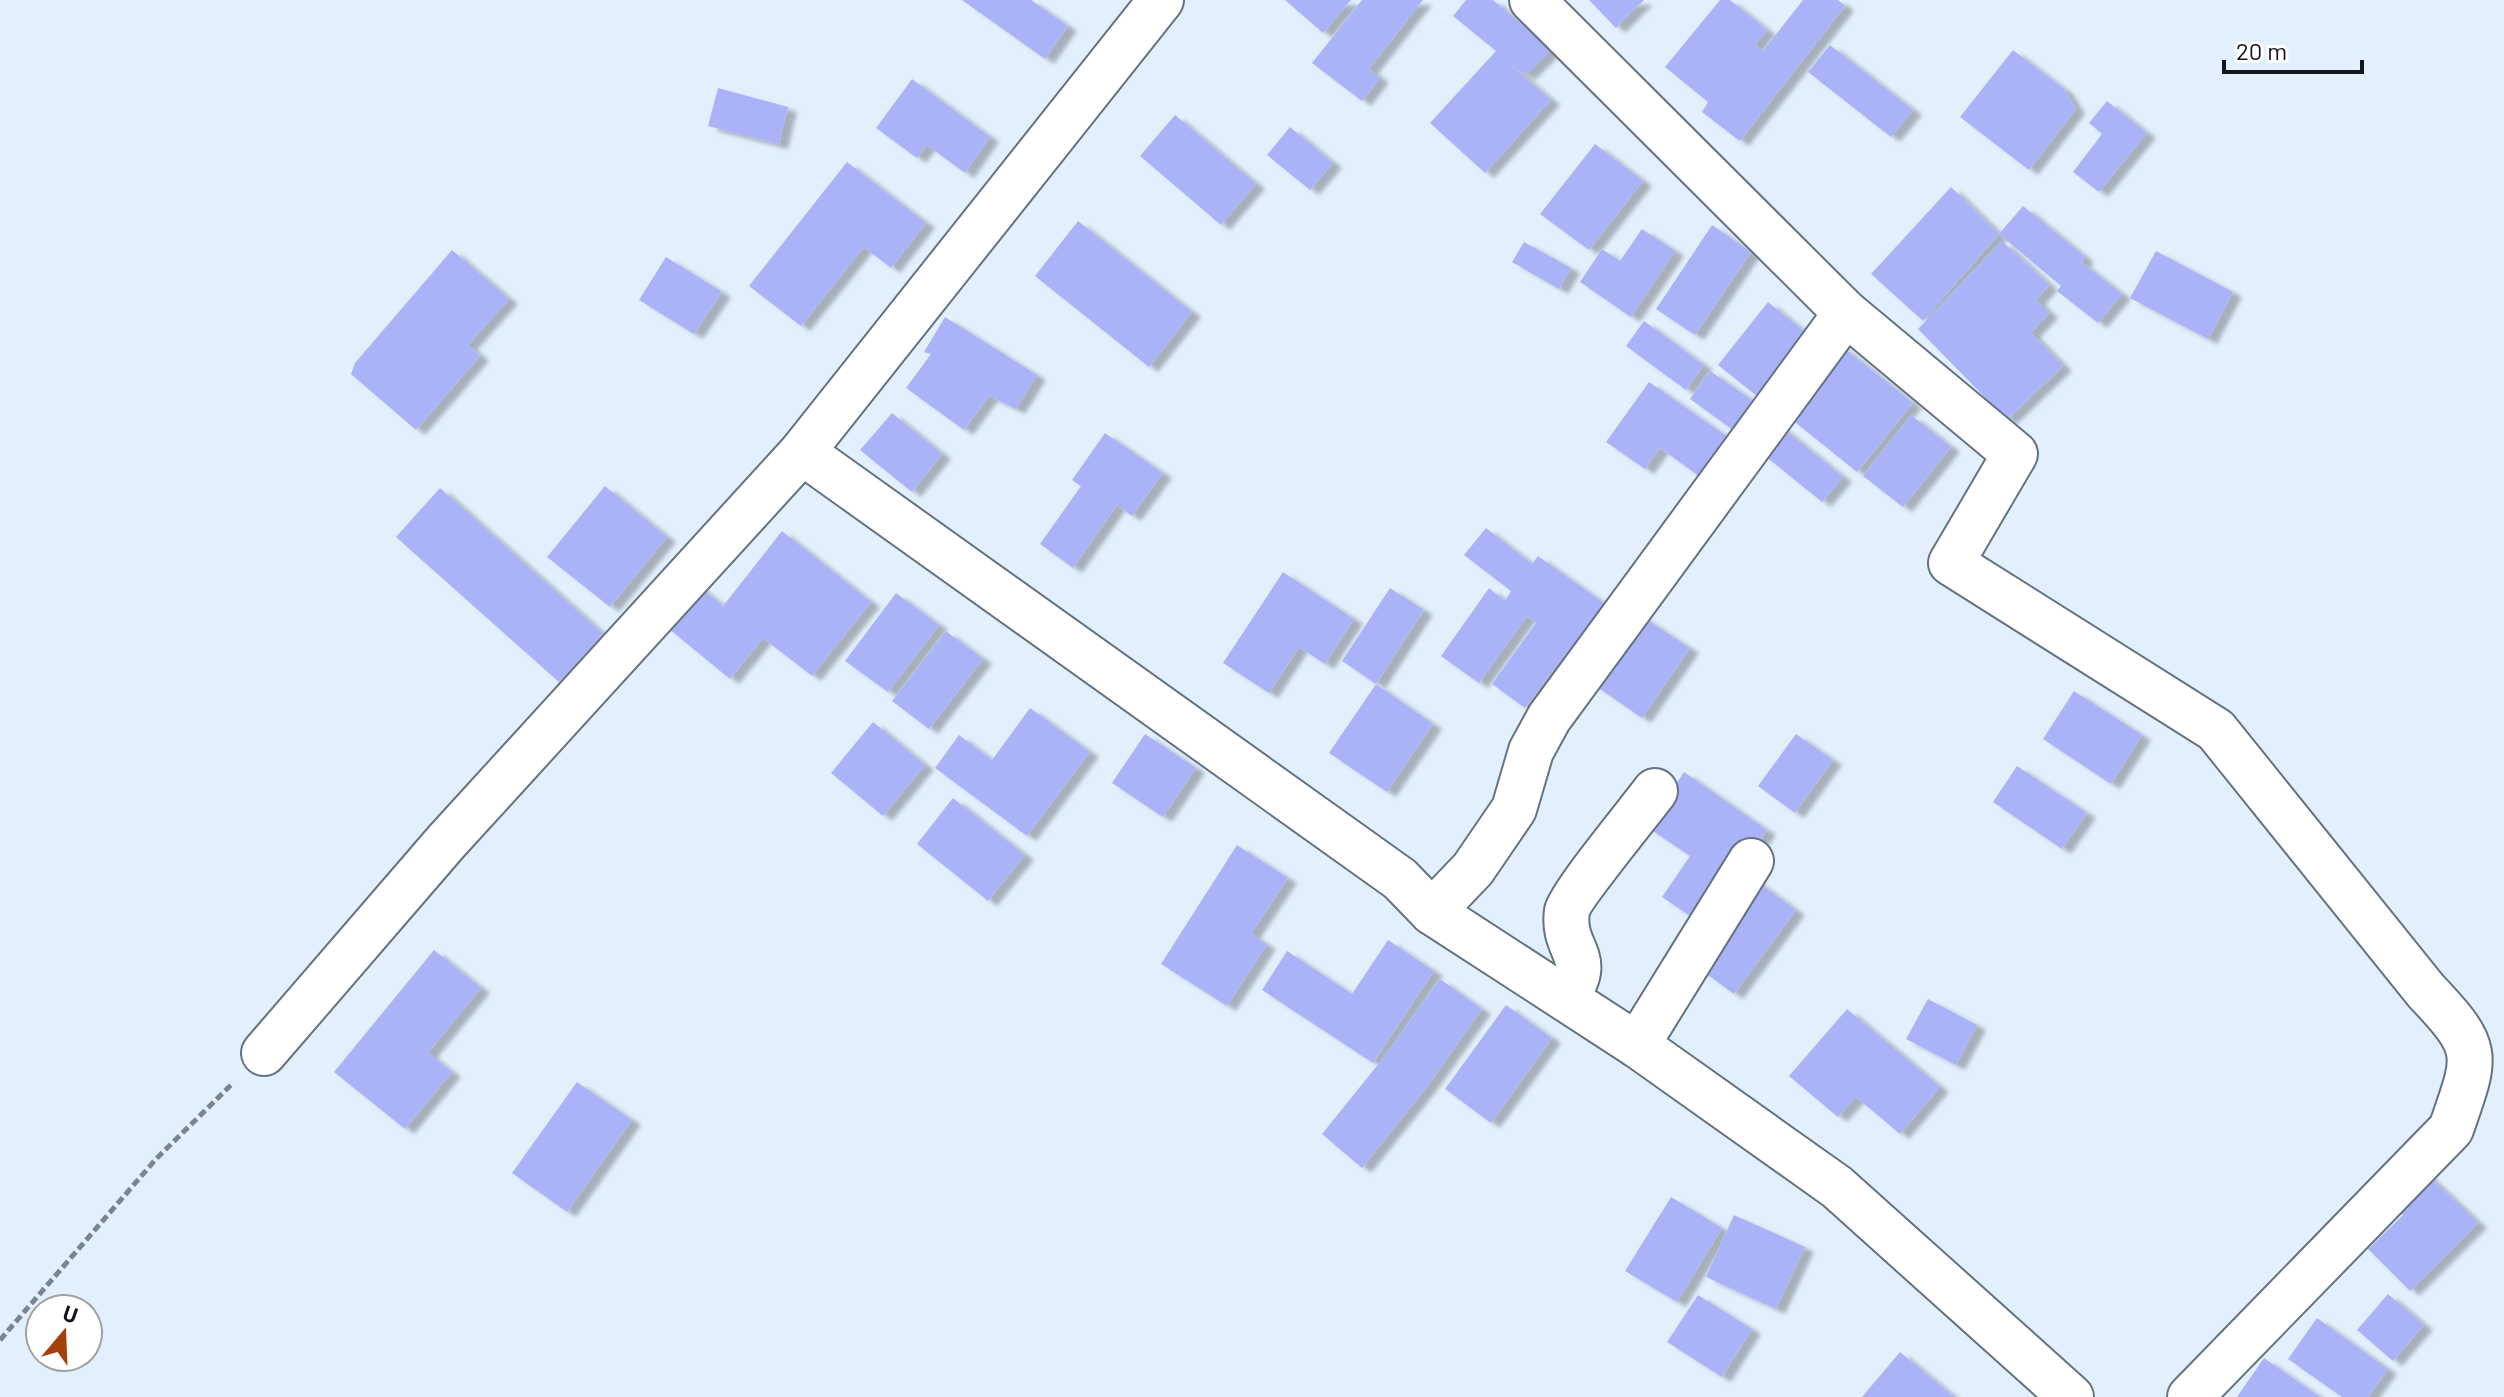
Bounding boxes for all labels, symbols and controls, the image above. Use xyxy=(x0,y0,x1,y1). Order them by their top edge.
scale bar xyxy=(2224,24,2362,74)
text: 20 m xyxy=(2236,36,2287,65)
north arrow xyxy=(24,1293,104,1373)
text: U xyxy=(60,1299,82,1328)

